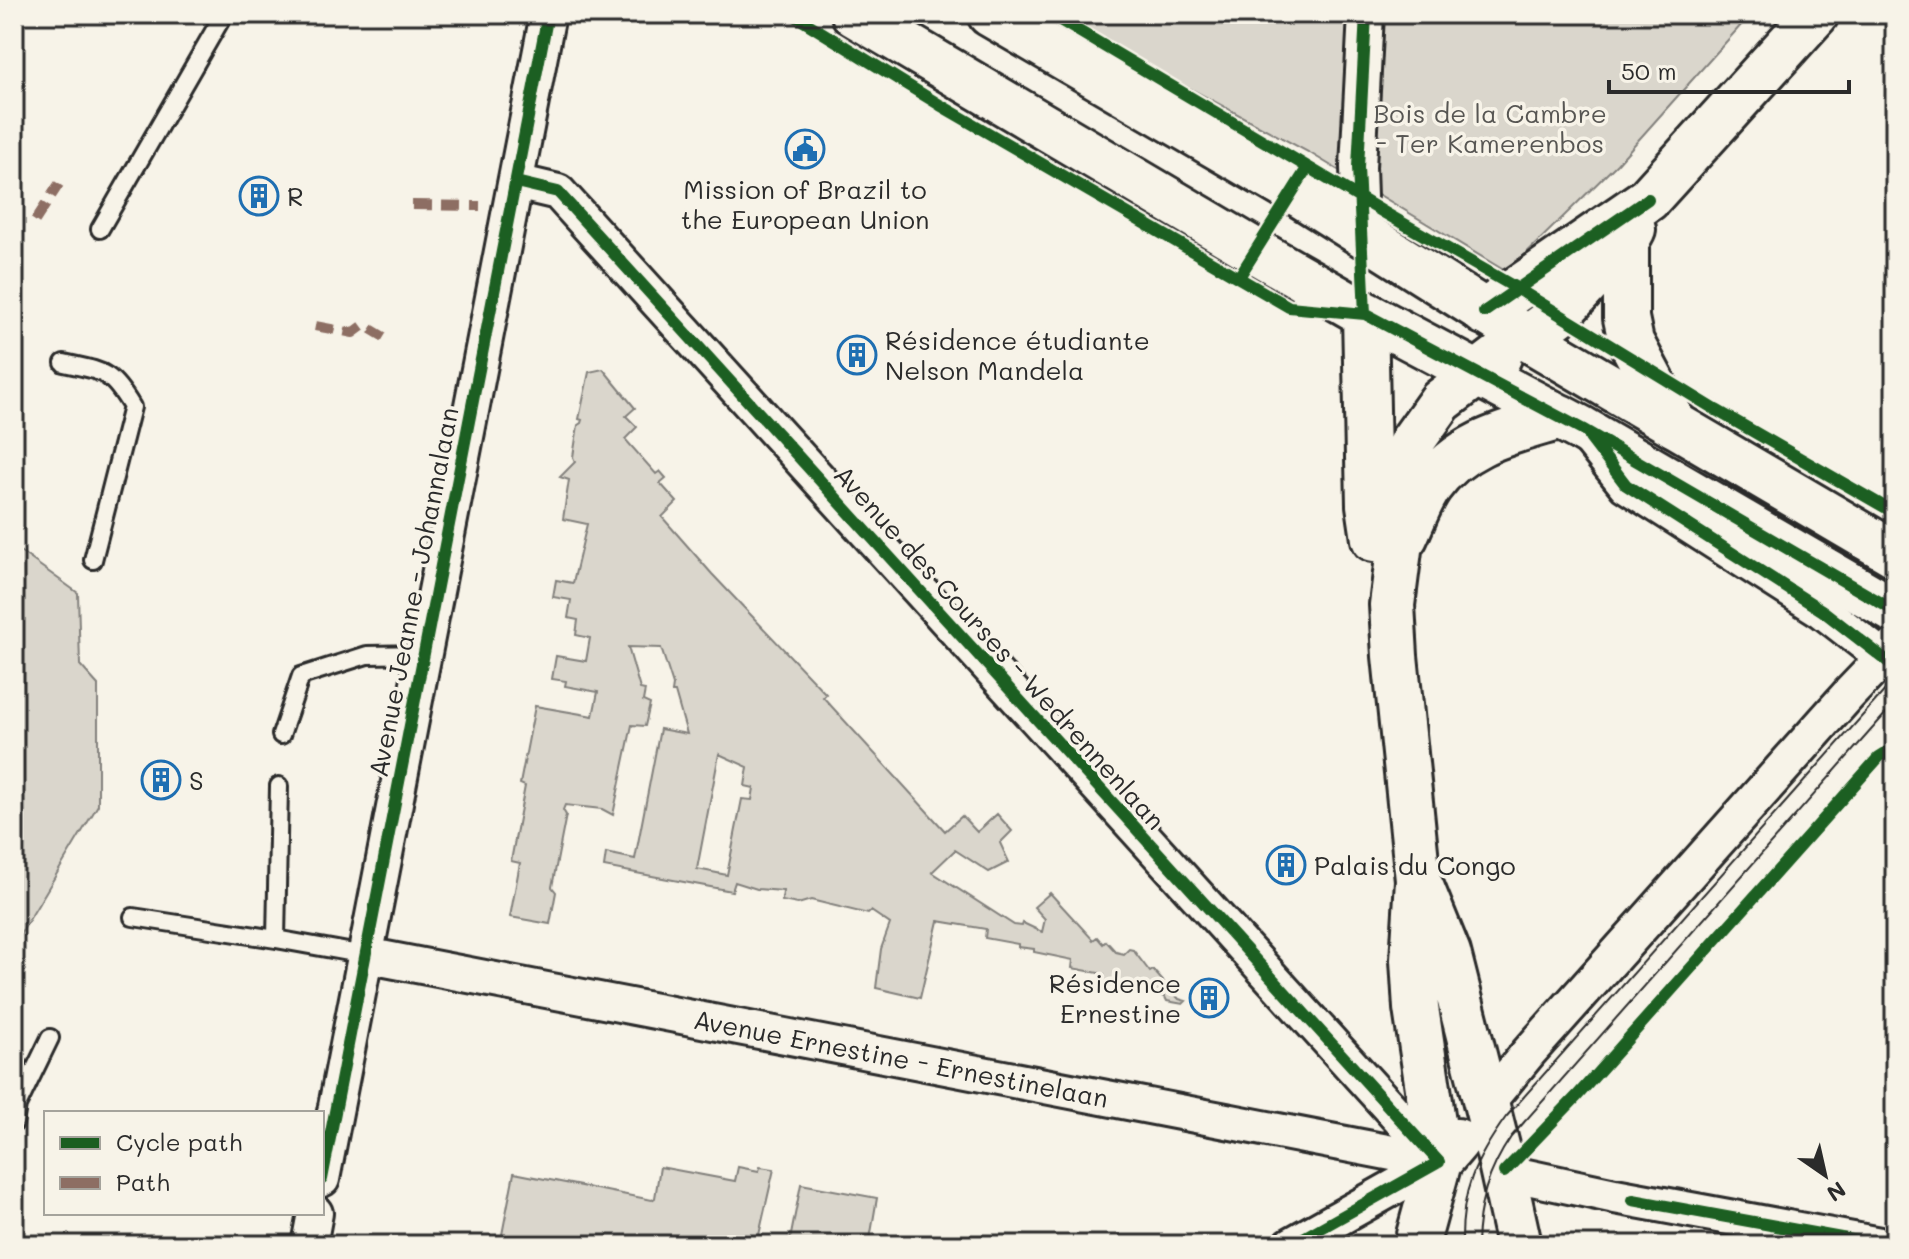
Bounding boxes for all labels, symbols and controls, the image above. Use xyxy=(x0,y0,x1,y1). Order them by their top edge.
scale bar xyxy=(1609,44,1849,94)
text: 50 m xyxy=(1621,55,1677,86)
park label: Bois de la Cambre - Ter Kamerenbos xyxy=(1373,96,1607,160)
public building icon: Mission of Brazil to the European Union xyxy=(784,128,826,170)
place label: Mission of Brazil to the European Union xyxy=(681,172,929,236)
building icon: R xyxy=(238,175,280,217)
place label: R xyxy=(287,179,304,213)
place label: Résidence étudiante Nelson Mandela xyxy=(885,323,1150,387)
building icon: Résidence étudiante Nelson Mandela xyxy=(836,334,878,376)
street label: Avenue Jeanne - Johannalaan xyxy=(360,404,466,780)
street label: Avenue des Courses - Wedrennenlaan xyxy=(827,458,1173,836)
building icon: S xyxy=(140,759,182,801)
place label: S xyxy=(189,763,204,797)
building icon: Palais du Congo xyxy=(1265,844,1307,886)
place label: Palais du Congo xyxy=(1314,848,1516,882)
place label: Résidence Ernestine xyxy=(1049,966,1181,1030)
building icon: Résidence Ernestine xyxy=(1188,977,1230,1019)
street label: Avenue Ernestine - Ernestinelaan xyxy=(691,1002,1111,1115)
legend xyxy=(44,1111,324,1215)
text: Cycle path xyxy=(116,1126,242,1157)
north arrow xyxy=(1785,1135,1865,1215)
text: Path xyxy=(116,1166,170,1197)
text: N xyxy=(1821,1175,1851,1209)

